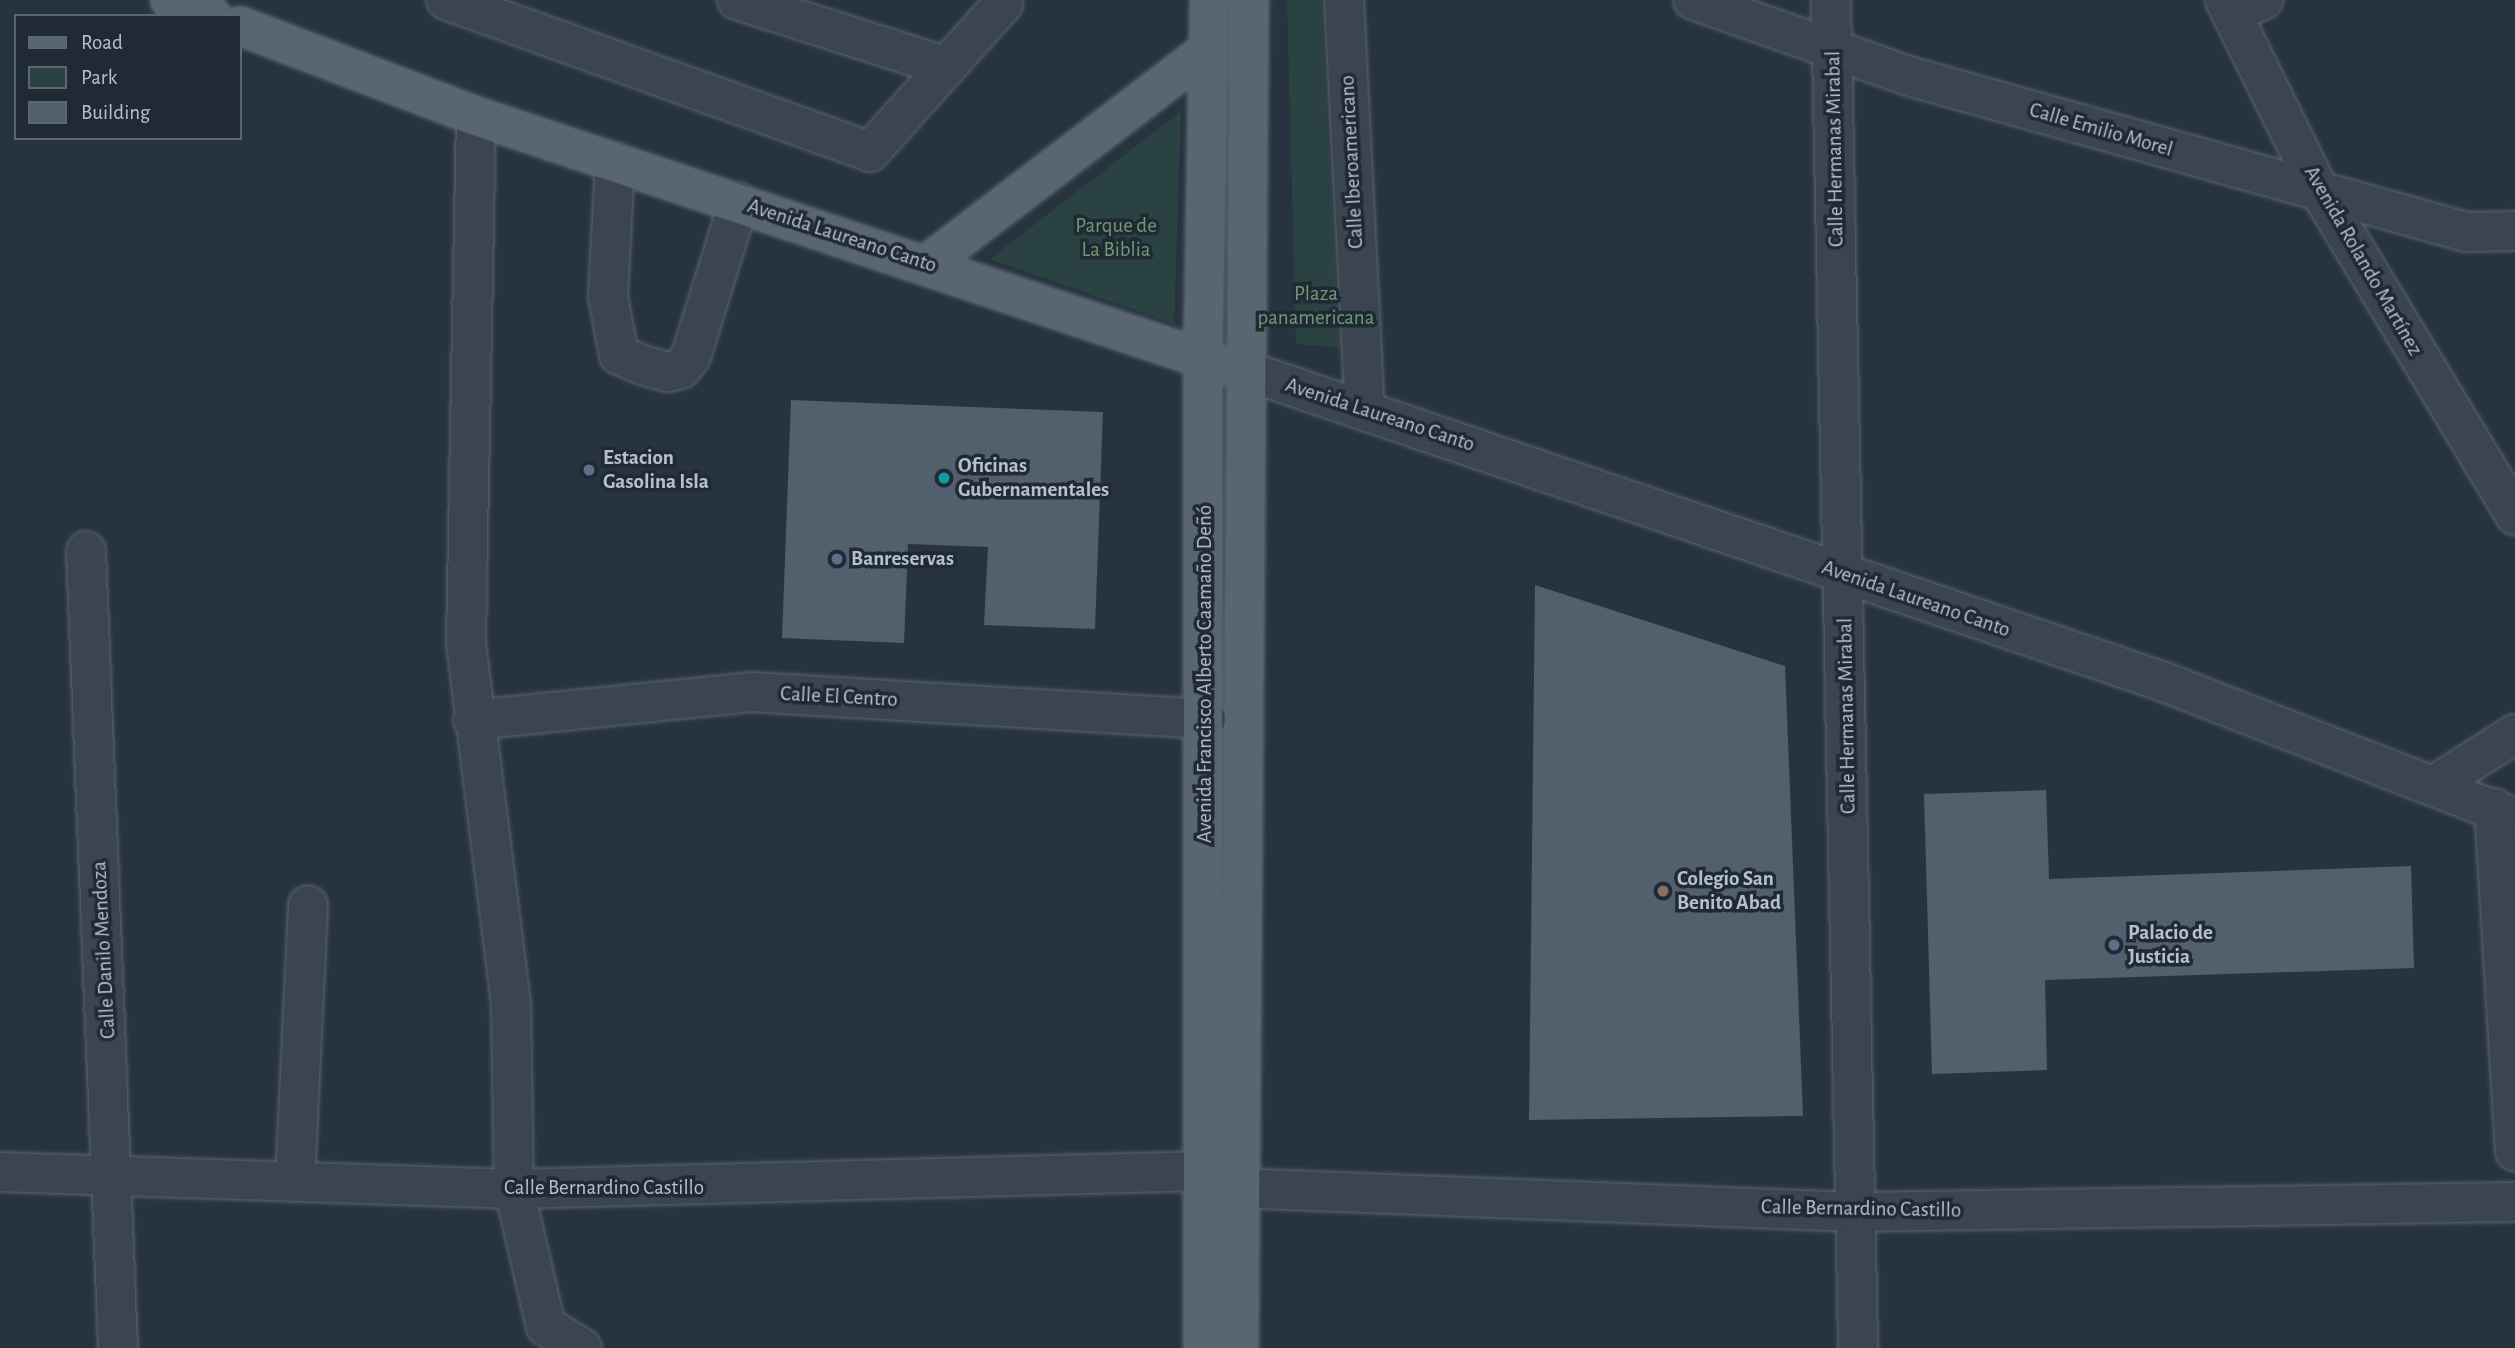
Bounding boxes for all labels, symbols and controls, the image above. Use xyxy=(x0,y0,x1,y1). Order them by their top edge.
legend xyxy=(14,14,242,140)
text: Road xyxy=(81,32,123,53)
street label: Calle Hermanas Mirabal xyxy=(1821,51,1849,247)
text: Park xyxy=(81,67,117,88)
street label: Calle Iberoamericano xyxy=(1335,75,1369,249)
street label: Calle Emilio Morel xyxy=(2026,98,2176,162)
text: Building xyxy=(81,102,150,123)
street label: Avenida Rolando Martínez xyxy=(2298,162,2428,360)
street label: Avenida Laureano Canto xyxy=(744,194,940,278)
park label: Parque de La Biblia xyxy=(1075,213,1157,263)
park label: Plaza panamericana xyxy=(1258,281,1374,331)
street label: Avenida Laureano Canto xyxy=(1282,373,1478,457)
place label: Estacion Gasolina Isla xyxy=(603,445,709,495)
place label: Oficinas Gubernamentales xyxy=(958,453,1109,503)
marker: Estacion Gasolina Isla xyxy=(581,462,597,478)
marker: Oficinas Gubernamentales xyxy=(936,470,952,486)
street label: Avenida Francisco Alberto Caamaño Deñó xyxy=(1192,505,1218,843)
place label: Banreservas xyxy=(851,546,954,572)
marker: Banreservas xyxy=(829,551,845,567)
street label: Avenida Laureano Canto xyxy=(1819,555,2013,643)
street label: Calle Hermanas Mirabal xyxy=(1833,618,1861,814)
street label: Calle El Centro xyxy=(780,681,898,713)
street label: Calle Danilo Mendoza xyxy=(87,860,121,1040)
place label: Colegio San Benito Abad xyxy=(1677,866,1781,916)
marker: Colegio San Benito Abad xyxy=(1655,883,1671,899)
place label: Palacio de Justicia xyxy=(2128,920,2213,970)
marker: Palacio de Justicia xyxy=(2106,937,2122,953)
street label: Calle Bernardino Castillo xyxy=(504,1175,704,1201)
street label: Calle Bernardino Castillo xyxy=(1761,1195,1961,1223)

